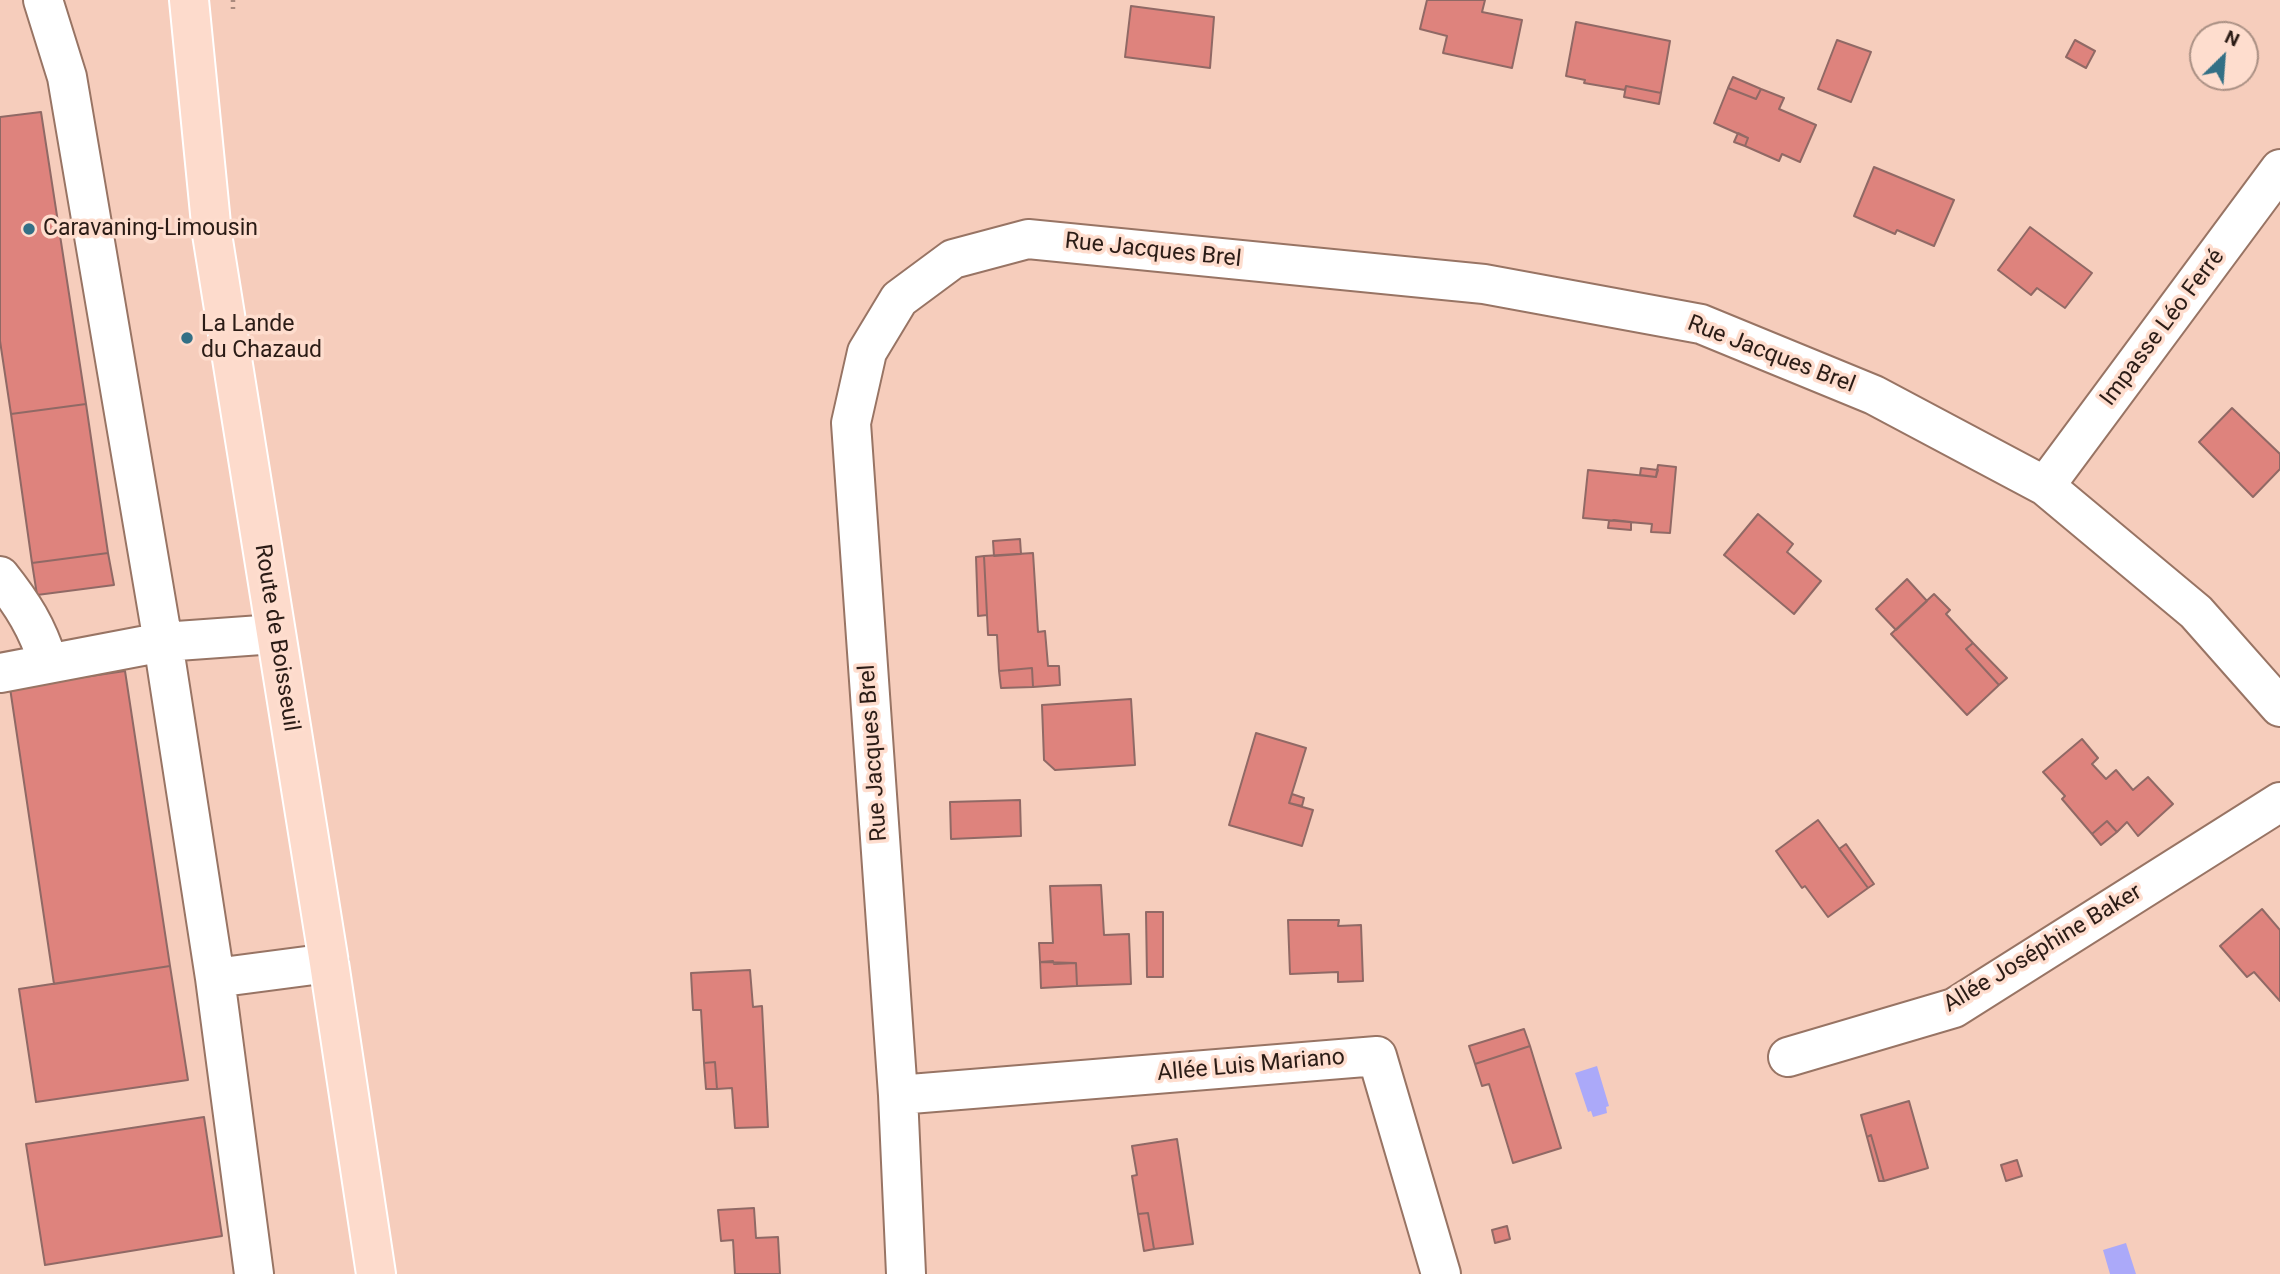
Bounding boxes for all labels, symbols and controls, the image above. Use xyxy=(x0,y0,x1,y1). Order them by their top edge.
north arrow xyxy=(2189,21,2259,91)
text: N xyxy=(2221,25,2243,52)
place label: Caravaning-Limousin xyxy=(43,215,258,243)
marker: Caravaning-Limousin xyxy=(21,221,37,237)
street label: Rue Jacques Brel xyxy=(1063,228,1243,274)
street label: Impasse Léo Ferré xyxy=(2095,244,2231,412)
street label: Rue Jacques Brel xyxy=(1683,310,1859,400)
place label: La Lande du Chazaud xyxy=(201,311,322,365)
marker: La Lande du Chazaud xyxy=(179,330,195,346)
street label: Route de Boisseuil xyxy=(248,542,304,734)
street label: Rue Jacques Brel xyxy=(854,664,894,842)
street label: Allée Joséphine Baker xyxy=(1939,879,2147,1019)
street label: Allée Luis Mariano xyxy=(1156,1044,1346,1088)

